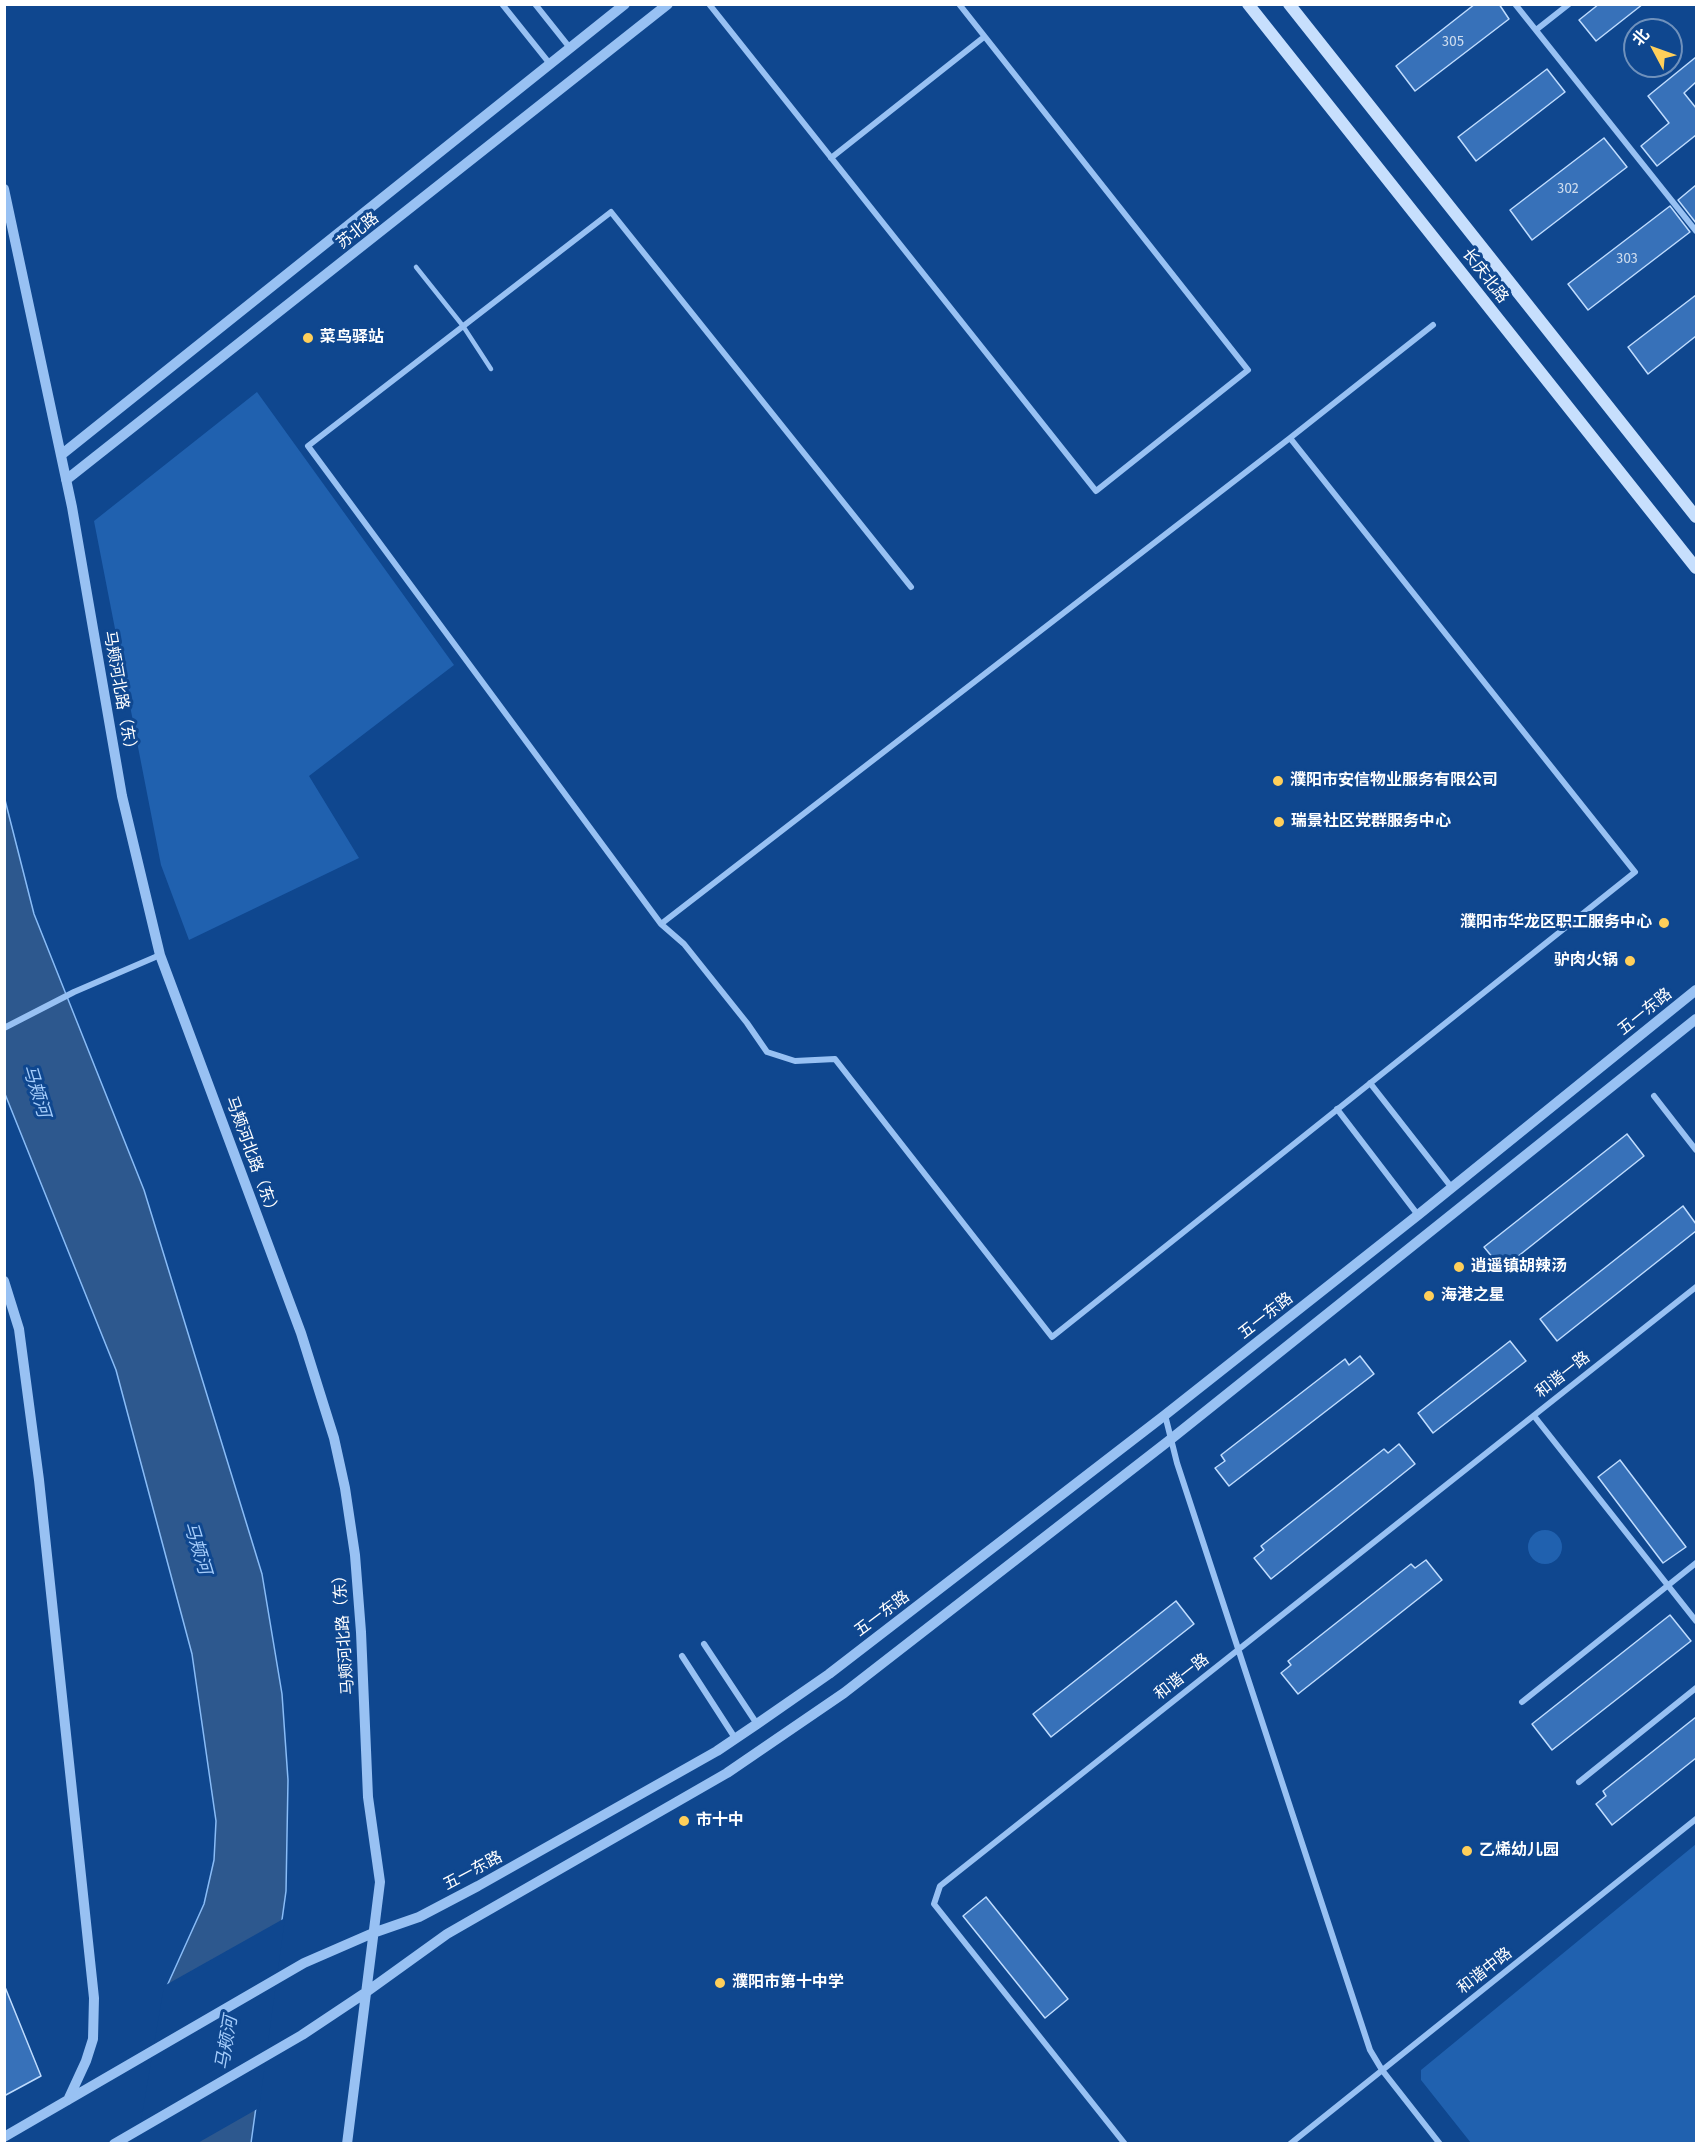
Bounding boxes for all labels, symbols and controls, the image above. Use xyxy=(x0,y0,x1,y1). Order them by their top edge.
north arrow xyxy=(1623,18,1683,78)
text: 北 xyxy=(1628,25,1653,49)
house number: 305 xyxy=(1442,34,1464,50)
house number: 302 xyxy=(1557,181,1579,197)
street label: 苏北路 xyxy=(333,209,383,253)
street label: 长庆北路 xyxy=(1458,245,1512,307)
house number: 303 xyxy=(1616,251,1638,267)
place label: 菜鸟驿站 xyxy=(320,328,384,348)
marker: 菜鸟驿站 xyxy=(301,331,315,345)
street label: 马颊河北路（东） xyxy=(99,629,141,759)
place label: 濮阳市安信物业服务有限公司 xyxy=(1290,771,1498,791)
marker: 濮阳市安信物业服务有限公司 xyxy=(1271,774,1285,788)
place label: 瑞景社区党群服务中心 xyxy=(1291,812,1451,832)
marker: 瑞景社区党群服务中心 xyxy=(1272,815,1286,829)
place label: 濮阳市华龙区职工服务中心 xyxy=(1460,913,1652,933)
marker: 濮阳市华龙区职工服务中心 xyxy=(1657,916,1671,930)
place label: 驴肉火锅 xyxy=(1554,951,1618,971)
marker: 驴肉火锅 xyxy=(1623,954,1637,968)
street label: 五一东路 xyxy=(1614,984,1676,1040)
water label: 马颊河 xyxy=(18,1062,54,1120)
street label: 马颊河北路（东） xyxy=(221,1094,283,1220)
place label: 逍遥镇胡辣汤 xyxy=(1471,1257,1567,1277)
marker: 逍遥镇胡辣汤 xyxy=(1452,1260,1466,1274)
place label: 海港之星 xyxy=(1441,1286,1505,1306)
street label: 五一东路 xyxy=(1235,1289,1297,1343)
marker: 海港之星 xyxy=(1422,1289,1436,1303)
street label: 和谐一路 xyxy=(1532,1348,1594,1402)
water label: 马颊河 xyxy=(179,1519,215,1577)
street label: 马颊河北路（东） xyxy=(330,1566,358,1696)
street label: 五一东路 xyxy=(851,1587,913,1641)
street label: 和谐一路 xyxy=(1151,1650,1213,1704)
place label: 市十中 xyxy=(696,1811,744,1831)
marker: 市十中 xyxy=(677,1814,691,1828)
place label: 乙烯幼儿园 xyxy=(1479,1841,1559,1861)
marker: 乙烯幼儿园 xyxy=(1460,1844,1474,1858)
street label: 五一东路 xyxy=(440,1848,506,1894)
street label: 和谐中路 xyxy=(1454,1944,1516,1998)
place label: 濮阳市第十中学 xyxy=(732,1973,844,1993)
marker: 濮阳市第十中学 xyxy=(713,1976,727,1990)
water label: 马颊河 xyxy=(212,2015,242,2071)

